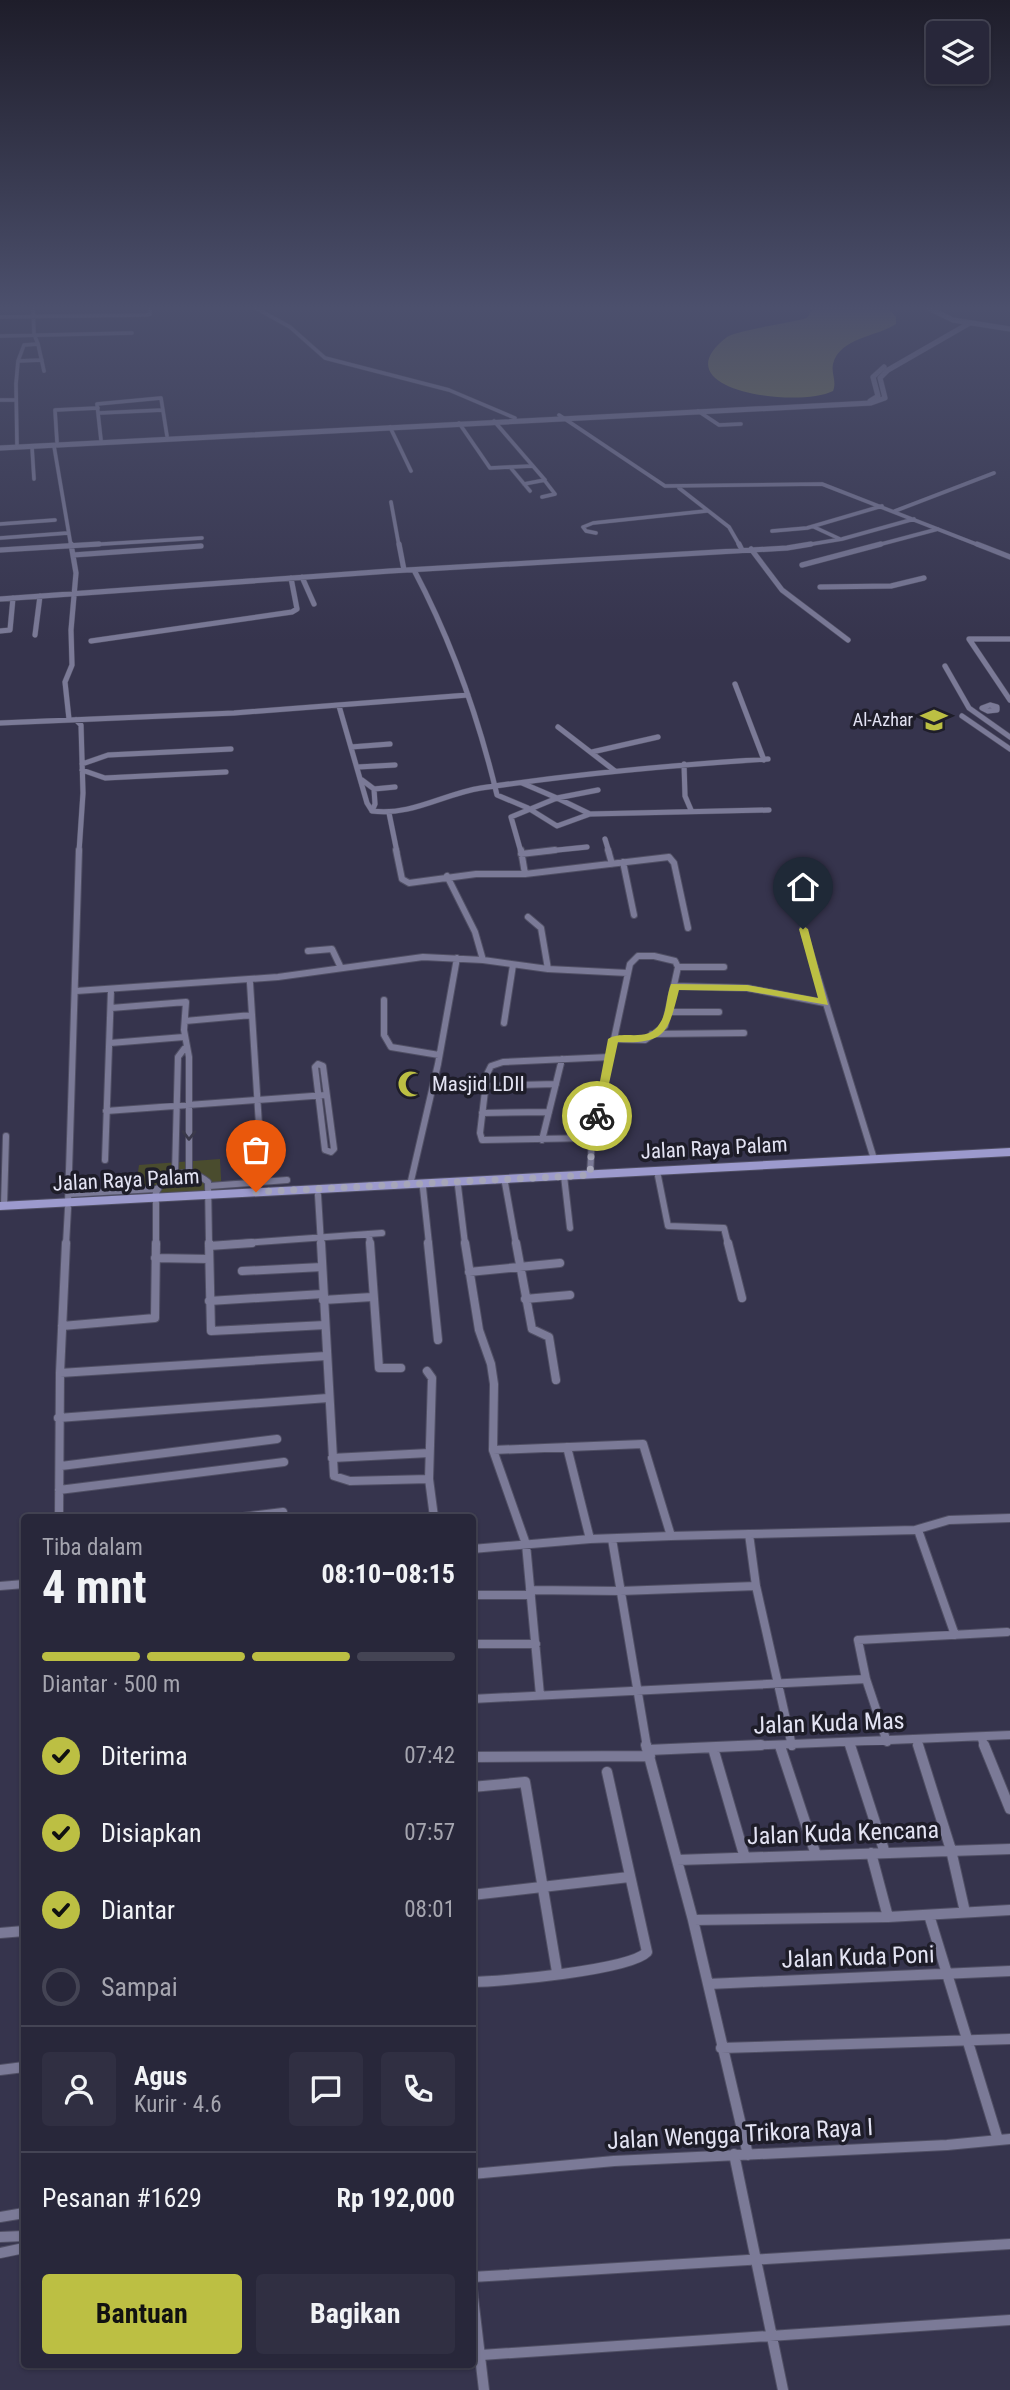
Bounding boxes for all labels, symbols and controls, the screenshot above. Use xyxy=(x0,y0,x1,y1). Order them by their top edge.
map controls xyxy=(926,21,989,84)
button: layers xyxy=(926,21,989,84)
school or university icon: Al-Azhar xyxy=(919,705,949,735)
place label: Al-Azhar xyxy=(853,709,914,730)
pin xyxy=(773,857,833,929)
icon: home xyxy=(784,868,822,906)
mosque icon: Masjid LDII xyxy=(396,1069,426,1099)
place label: Masjid LDII xyxy=(432,1072,525,1096)
courier xyxy=(562,1081,632,1151)
icon: bike xyxy=(578,1097,616,1135)
pin xyxy=(226,1120,286,1192)
one-way arrow xyxy=(181,1130,197,1141)
icon: bag xyxy=(237,1131,275,1169)
street label: Jalan Raya Palam xyxy=(640,1132,788,1164)
street label: Jalan Raya Palam xyxy=(52,1164,200,1196)
text: Tiba dalam xyxy=(42,1534,143,1561)
text: 08:10–08:15 xyxy=(321,1559,455,1589)
text: 4 mnt xyxy=(42,1560,147,1614)
text: Diantar · 500 m xyxy=(42,1671,180,1698)
street label: Jalan Kuda Mas xyxy=(753,1706,905,1740)
icon: check xyxy=(42,1737,80,1775)
text: Diterima xyxy=(101,1741,188,1771)
text: 07:42 xyxy=(404,1742,455,1769)
icon: check xyxy=(42,1814,80,1852)
street label: Jalan Kuda Kencana xyxy=(747,1816,939,1850)
text: Disiapkan xyxy=(101,1818,202,1848)
text: 07:57 xyxy=(404,1819,455,1846)
icon: check xyxy=(42,1891,80,1929)
text: Diantar xyxy=(101,1895,175,1925)
text: 08:01 xyxy=(404,1896,455,1923)
street label: Jalan Kuda Poni xyxy=(781,1940,935,1974)
text: Sampai xyxy=(101,1972,178,2002)
button: person xyxy=(42,2052,116,2126)
button: chat xyxy=(289,2052,363,2126)
button: phone xyxy=(381,2052,455,2126)
text: Agus xyxy=(134,2061,187,2091)
text: Kurir · 4.6 xyxy=(134,2091,222,2118)
street label: Jalan Wengga Trikora Raya I xyxy=(606,2113,874,2155)
text: Pesanan #1629 xyxy=(42,2183,202,2213)
text: Rp 192,000 xyxy=(337,2183,455,2213)
button: Bantuan xyxy=(42,2274,242,2354)
button: Bagikan xyxy=(256,2274,455,2354)

